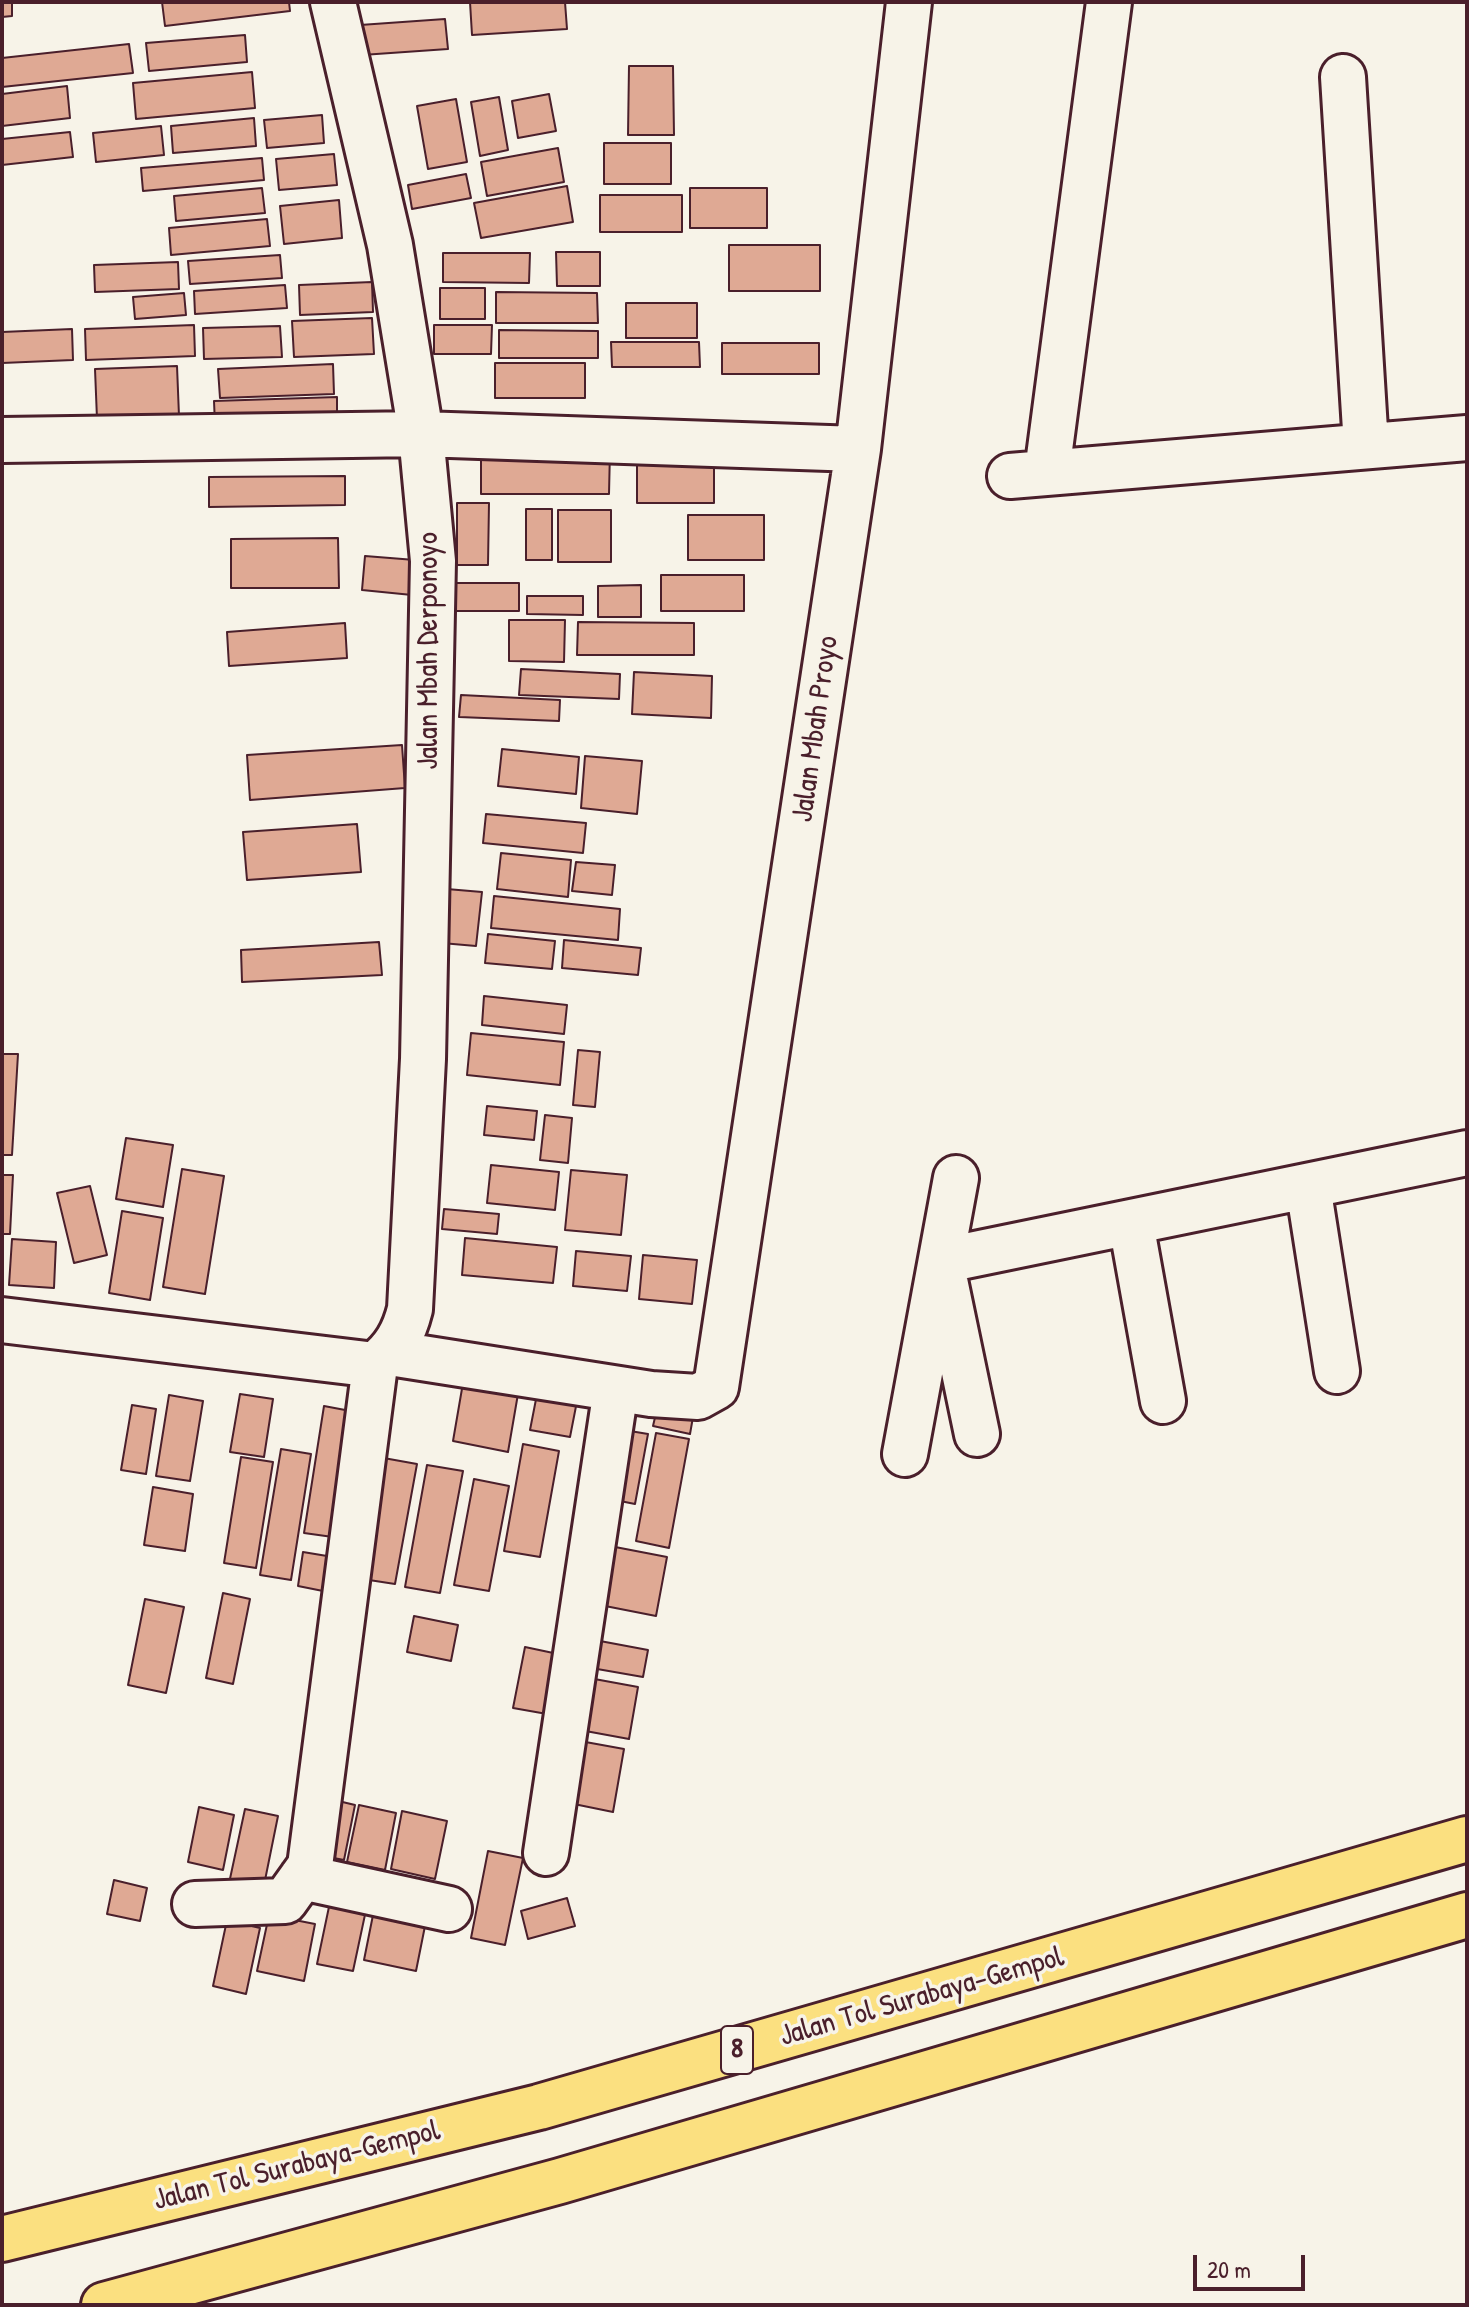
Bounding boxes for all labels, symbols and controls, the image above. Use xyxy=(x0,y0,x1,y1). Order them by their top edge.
street label: Jalan Mbah Derponoyo xyxy=(411,532,447,770)
street label: Jalan Mbah Proyo xyxy=(785,634,847,824)
street label: Jalan Tol Surabaya–Gempol xyxy=(776,1939,1068,2055)
road number: 8 xyxy=(721,2026,753,2074)
street label: Jalan Tol Surabaya–Gempol xyxy=(150,2113,444,2219)
scale bar xyxy=(1197,2239,1309,2289)
text: 20 m xyxy=(1207,2253,1251,2285)

